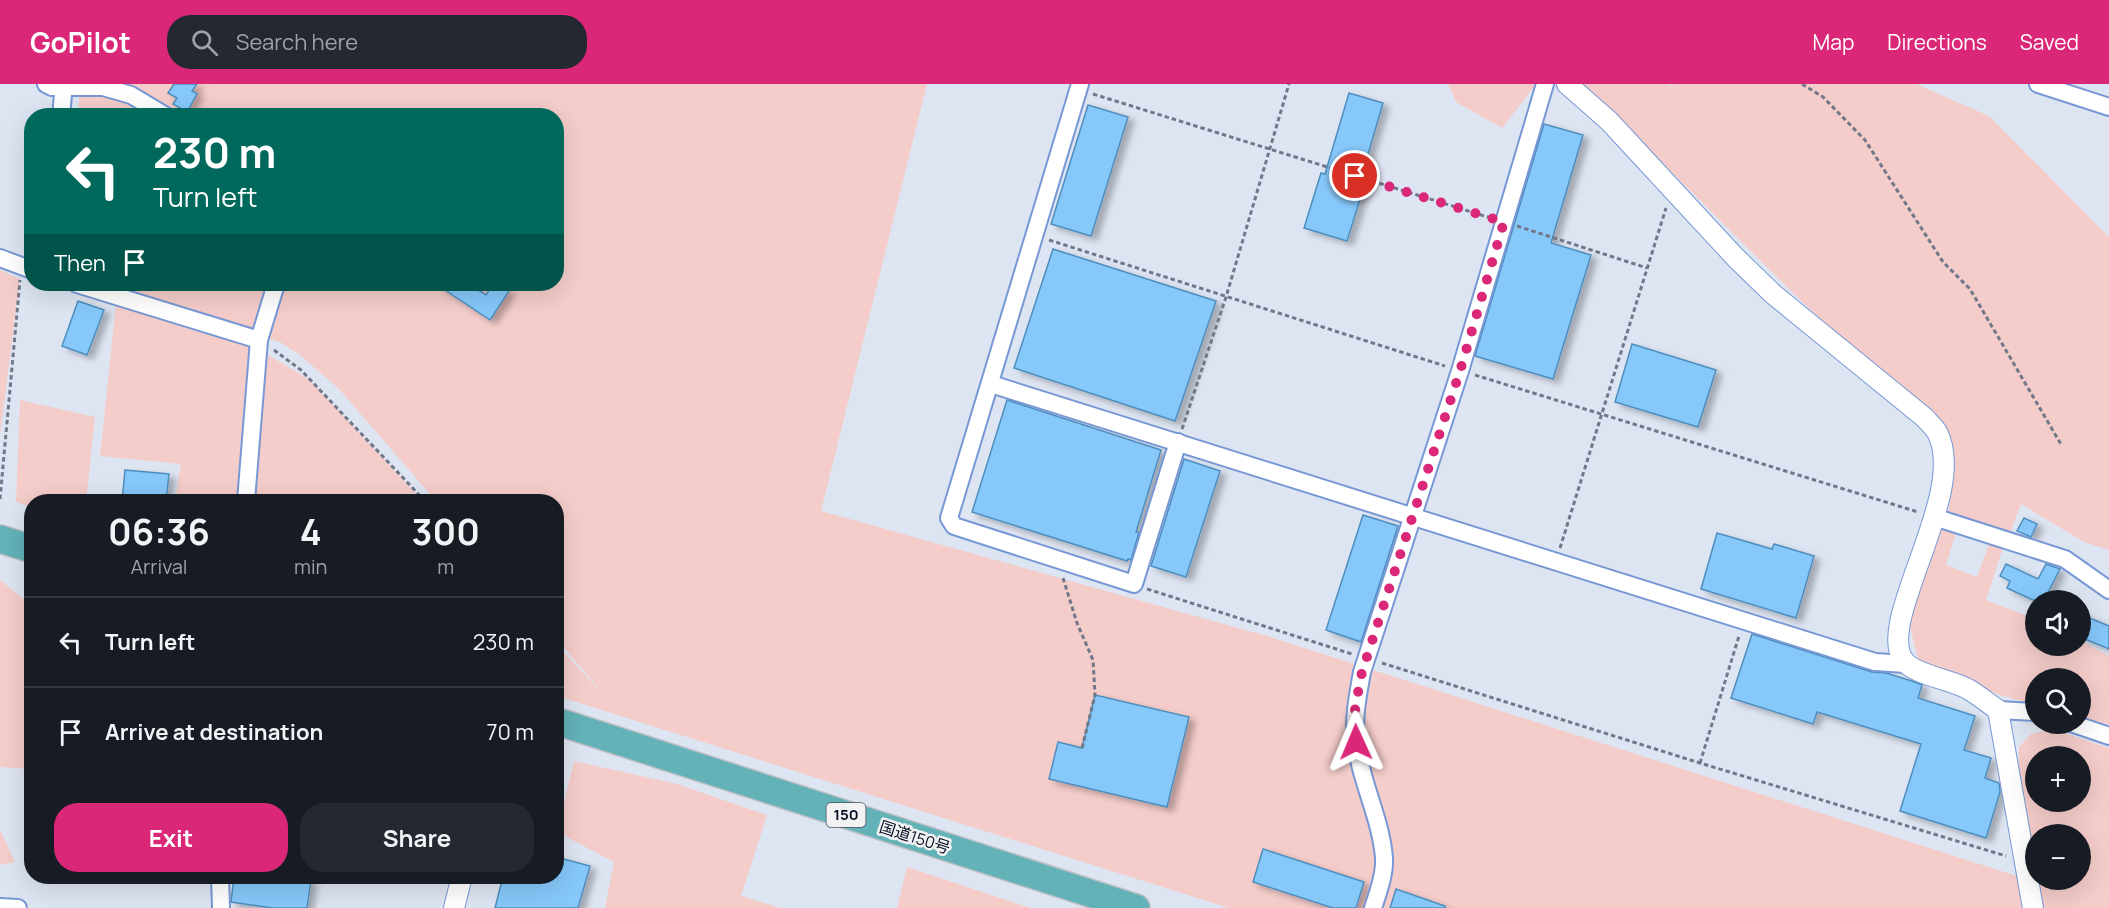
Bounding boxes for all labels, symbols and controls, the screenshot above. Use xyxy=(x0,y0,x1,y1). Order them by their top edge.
search box xyxy=(167,15,587,69)
text: GoPilot xyxy=(30,23,131,61)
icon: search xyxy=(188,26,221,59)
text: Search here xyxy=(236,27,358,57)
text: Map xyxy=(1813,28,1854,56)
text: Directions xyxy=(1887,28,1987,56)
text: Saved xyxy=(2020,28,2079,56)
text: 230 m xyxy=(153,123,276,181)
icon: left xyxy=(54,132,132,210)
pin xyxy=(1329,150,1380,201)
icon: arrive xyxy=(1338,159,1371,192)
text: Turn left xyxy=(153,178,257,215)
icon: arrive xyxy=(118,246,151,279)
text: Then xyxy=(54,248,106,278)
text: 06:36 xyxy=(108,507,210,556)
text: 4 xyxy=(300,507,322,556)
text: 300 xyxy=(412,507,480,556)
text: Arrival xyxy=(130,553,188,580)
text: min xyxy=(294,553,327,580)
text: m xyxy=(437,553,454,580)
map controls xyxy=(2025,590,2091,890)
button: sound xyxy=(2025,590,2091,656)
icon: left xyxy=(54,626,87,659)
text: Turn left xyxy=(105,627,195,657)
text: 230 m xyxy=(473,627,534,657)
button: search xyxy=(2025,668,2091,734)
position arrow xyxy=(1324,710,1388,774)
icon: arrive xyxy=(54,716,87,749)
text: Arrive at destination xyxy=(105,717,323,747)
text: 70 m xyxy=(486,717,534,747)
button: + xyxy=(2025,746,2091,812)
button: Exit xyxy=(54,803,288,872)
button: Share xyxy=(300,803,534,872)
road number: 150 xyxy=(826,803,866,827)
street label: 国道150号 xyxy=(877,815,953,859)
button: − xyxy=(2025,824,2091,890)

